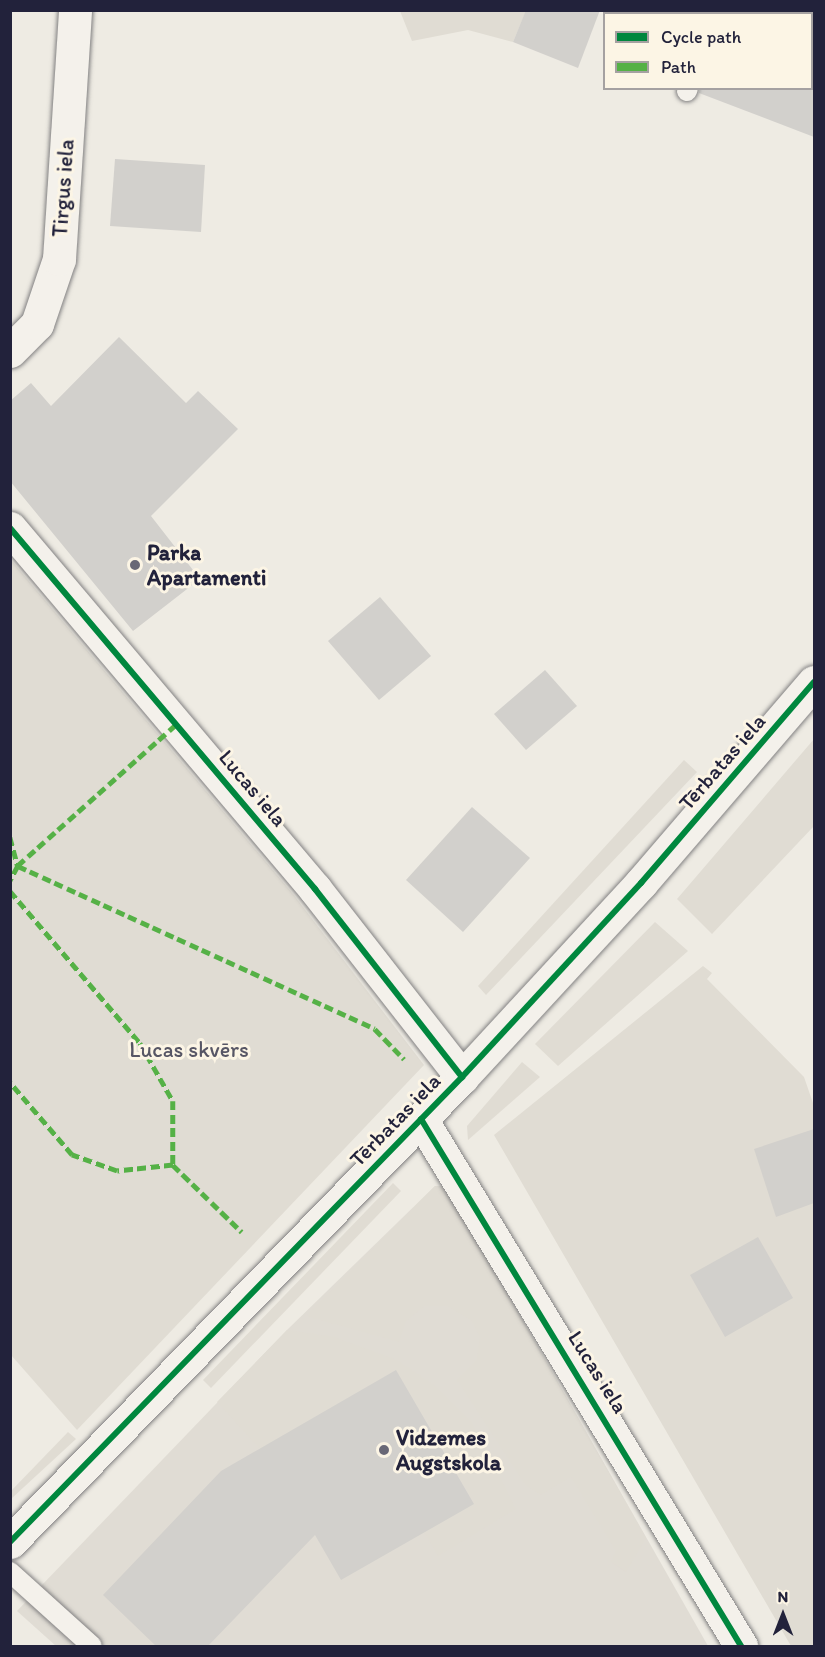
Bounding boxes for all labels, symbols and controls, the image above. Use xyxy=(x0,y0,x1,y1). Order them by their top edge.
legend xyxy=(603,12,813,90)
text: Cycle path xyxy=(661,26,741,48)
text: Path xyxy=(661,56,696,78)
street label: Tirgus iela xyxy=(46,138,80,238)
place label: Parka Apartamenti xyxy=(147,539,266,590)
marker: Parka Apartamenti xyxy=(128,558,142,572)
street label: Tērbatas iela xyxy=(673,708,771,816)
street label: Lucas iela xyxy=(213,744,293,832)
park label: Lucas skvērs xyxy=(129,1037,249,1063)
street label: Tērbatas iela xyxy=(344,1068,446,1172)
street label: Lucas iela xyxy=(562,1326,634,1418)
place label: Vidzemes Augstskola xyxy=(396,1424,501,1476)
marker: Vidzemes Augstskola xyxy=(377,1443,391,1457)
north arrow xyxy=(753,1585,813,1645)
text: N xyxy=(778,1587,788,1606)

